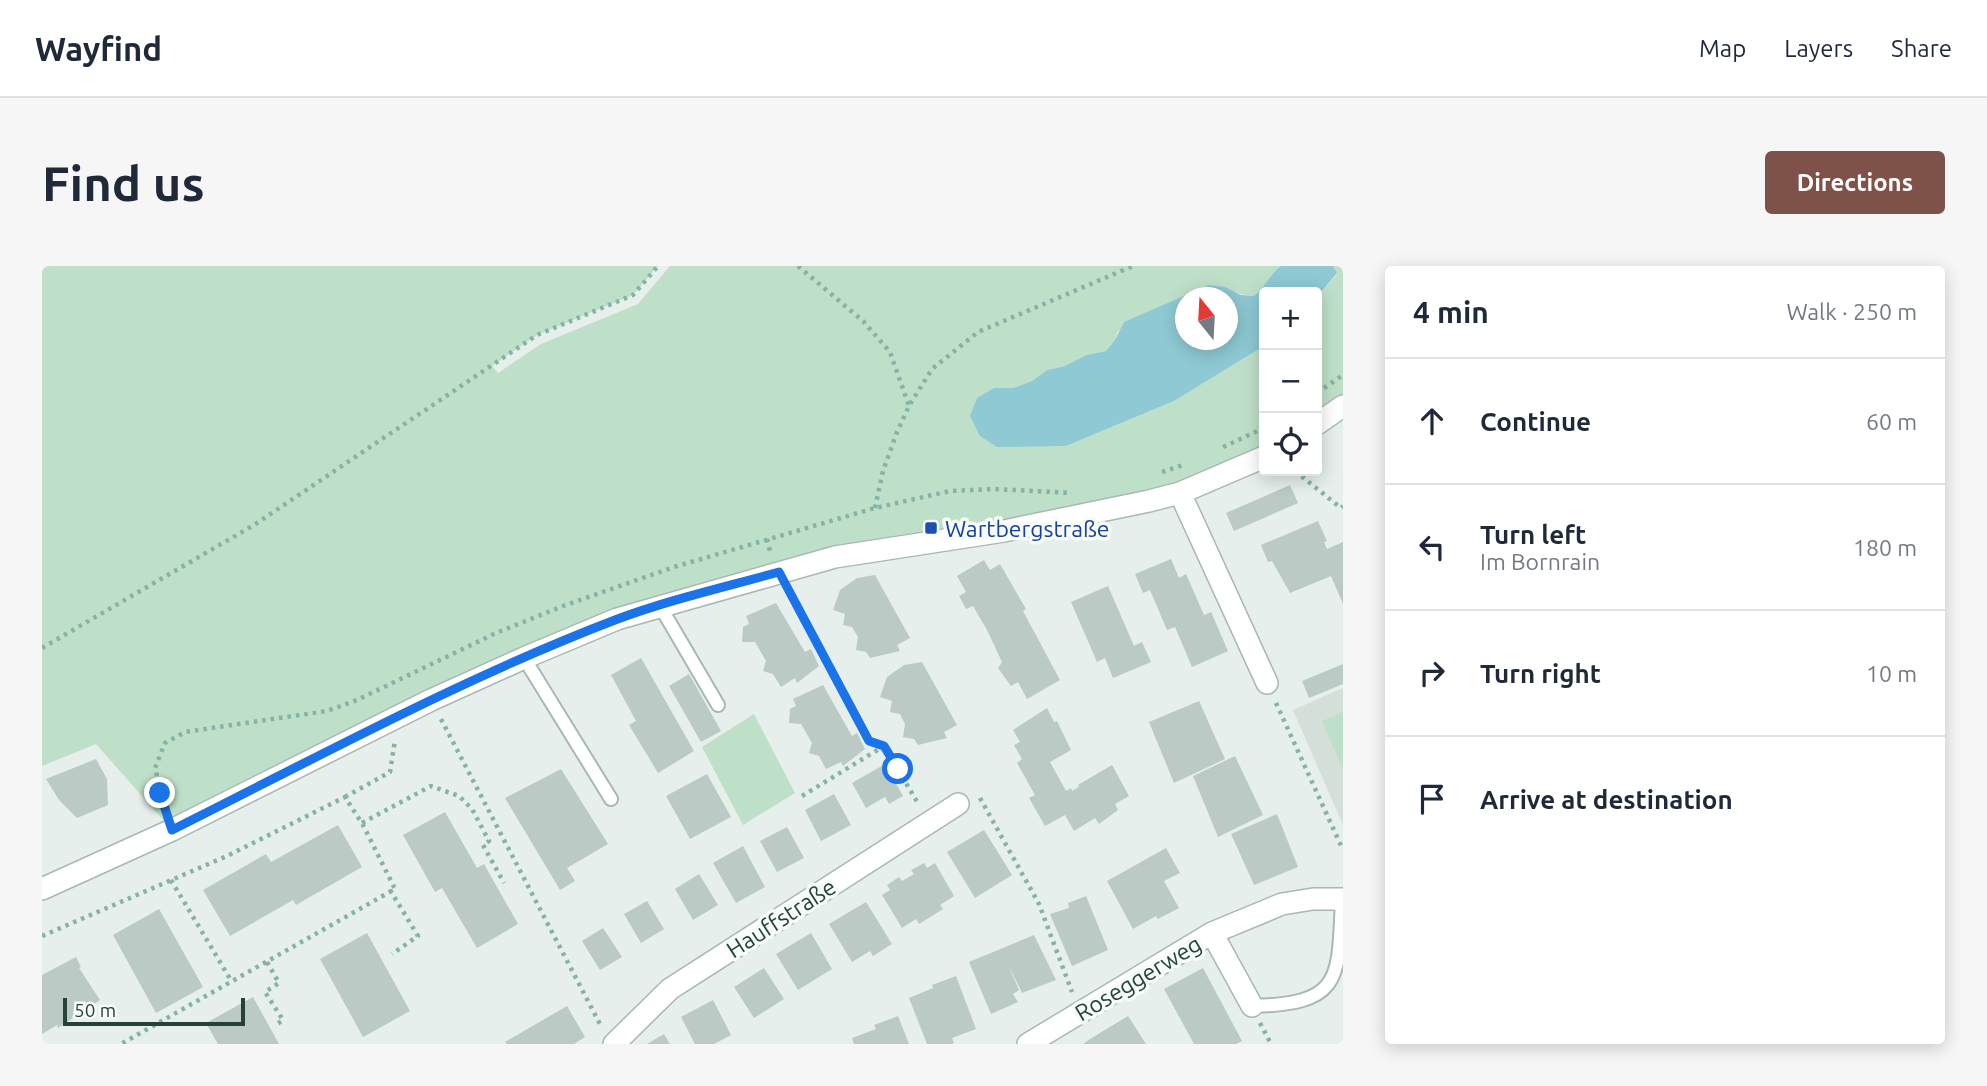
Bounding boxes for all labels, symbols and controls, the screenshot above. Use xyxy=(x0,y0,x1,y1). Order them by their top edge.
text: Wayfind xyxy=(35,30,162,67)
text: Map xyxy=(1699,35,1746,62)
text: Layers xyxy=(1784,35,1853,62)
text: Share xyxy=(1891,35,1952,62)
button: Directions xyxy=(1765,151,1945,214)
text: Find us xyxy=(42,155,205,210)
north arrow xyxy=(1175,287,1238,350)
map controls xyxy=(1259,287,1322,476)
button: + xyxy=(1259,287,1322,350)
text: 4 min xyxy=(1413,295,1489,329)
text: Walk · 250 m xyxy=(1786,299,1917,324)
button: − xyxy=(1259,350,1322,413)
icon: ahead xyxy=(1413,402,1451,440)
text: Continue xyxy=(1480,407,1591,436)
text: 60 m xyxy=(1866,409,1917,434)
button: locate xyxy=(1259,413,1322,476)
place label: Wartbergstraße xyxy=(945,516,1110,541)
marker: Wartbergstraße xyxy=(923,520,939,536)
text: Turn left xyxy=(1480,520,1586,549)
icon: left xyxy=(1413,528,1451,566)
text: 180 m xyxy=(1853,535,1917,560)
text: Im Bornrain xyxy=(1480,549,1600,574)
icon: right xyxy=(1413,654,1451,692)
text: Turn right xyxy=(1480,659,1601,688)
text: 10 m xyxy=(1866,661,1917,686)
route start xyxy=(882,753,913,784)
route end xyxy=(144,777,175,808)
icon: arrive xyxy=(1413,780,1451,818)
text: Arrive at destination xyxy=(1480,785,1733,814)
street label: Hauffstraße xyxy=(722,874,840,962)
street label: Roseggerweg xyxy=(1070,931,1206,1025)
scale bar xyxy=(63,995,245,1027)
text: 50 m xyxy=(74,999,116,1021)

